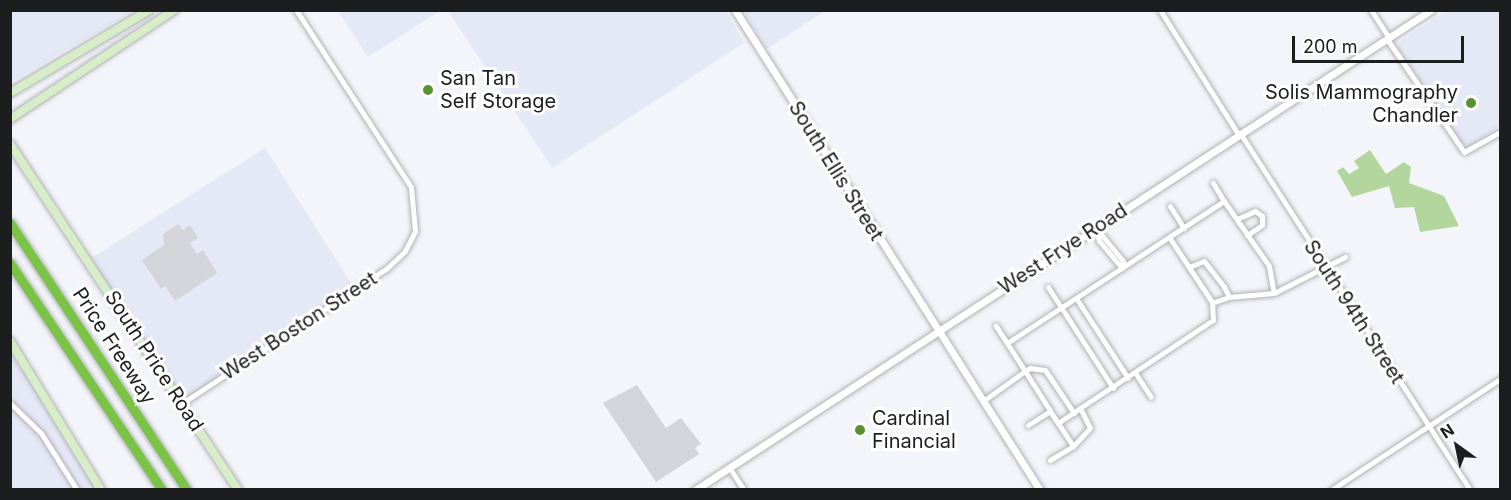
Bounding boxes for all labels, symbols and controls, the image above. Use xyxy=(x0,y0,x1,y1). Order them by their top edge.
scale bar xyxy=(1295,24,1468,62)
text: 200 m xyxy=(1303,36,1358,57)
place label: San Tan Self Storage xyxy=(440,66,556,113)
place label: Solis Mammography Chandler xyxy=(1265,80,1458,127)
marker: San Tan Self Storage xyxy=(421,83,435,97)
marker: Solis Mammography Chandler xyxy=(1462,94,1480,112)
street label: South Ellis Street xyxy=(783,97,889,245)
street label: West Frye Road xyxy=(994,198,1132,300)
street label: South 94th Street xyxy=(1299,236,1409,388)
street label: West Boston Street xyxy=(217,267,381,385)
street label: Price Freeway xyxy=(67,283,161,409)
street label: South Price Road xyxy=(100,286,208,436)
place label: Cardinal Financial xyxy=(872,406,956,453)
north arrow xyxy=(1427,416,1487,476)
text: N xyxy=(1437,419,1458,443)
marker: Cardinal Financial xyxy=(853,423,867,437)

